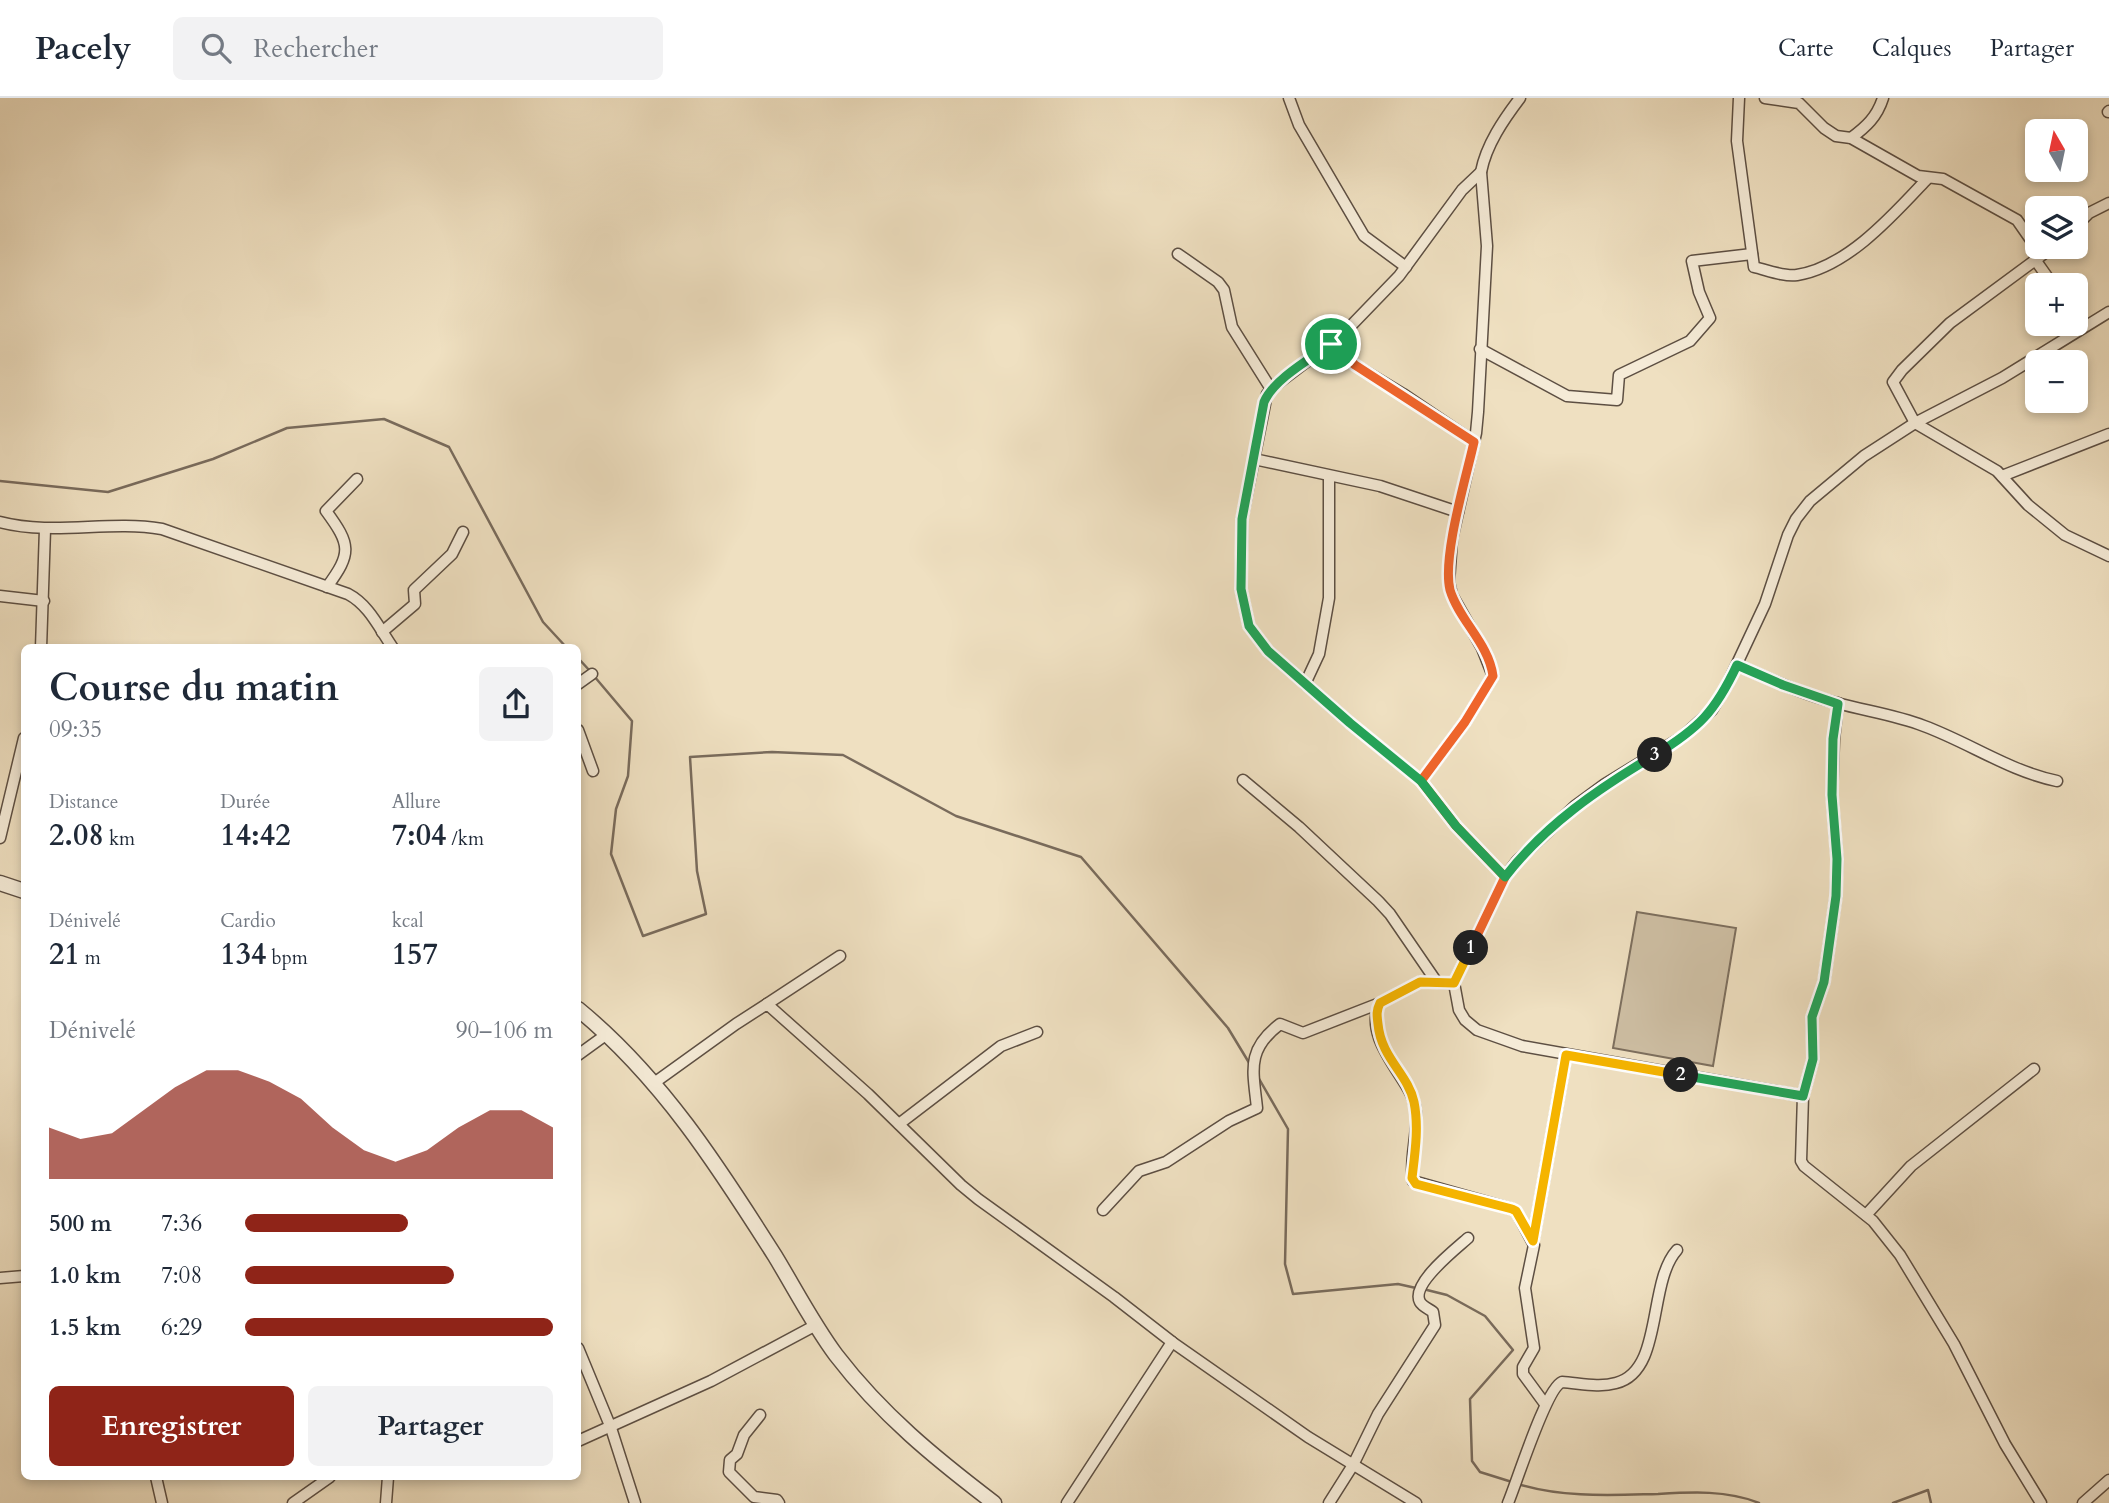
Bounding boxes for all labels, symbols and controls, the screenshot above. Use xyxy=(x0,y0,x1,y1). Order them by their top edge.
search box xyxy=(173,17,663,80)
text: Pacely xyxy=(35,26,131,71)
icon: search xyxy=(197,29,235,67)
text: Rechercher xyxy=(253,31,378,66)
text: Carte xyxy=(1778,32,1834,65)
text: Calques xyxy=(1872,32,1952,65)
text: Partager xyxy=(1990,32,2074,65)
north arrow xyxy=(2025,119,2088,182)
map controls xyxy=(2025,119,2088,413)
button: layers xyxy=(2025,196,2088,259)
button: + xyxy=(2025,273,2088,336)
pin xyxy=(1301,314,1361,374)
icon: arrive xyxy=(1312,325,1350,363)
button: − xyxy=(2025,350,2088,413)
text: Course du matin xyxy=(49,662,339,714)
button: share xyxy=(479,667,553,741)
text: 09:35 xyxy=(49,714,102,745)
pin: 3 xyxy=(1638,738,1672,772)
text: 3 xyxy=(1650,741,1659,767)
text: Distance xyxy=(49,789,118,815)
text: Durée xyxy=(220,789,270,815)
text: Allure xyxy=(392,789,441,815)
text: 2.08 xyxy=(49,815,104,856)
text: 14:42 xyxy=(220,815,291,856)
text: 7:04 xyxy=(392,815,446,856)
text: km xyxy=(104,826,135,852)
text: /km xyxy=(446,826,484,852)
text: Dénivelé xyxy=(49,908,121,934)
text: Cardio xyxy=(220,908,276,934)
text: kcal xyxy=(392,908,424,934)
pin: 1 xyxy=(1454,930,1488,966)
text: 21 xyxy=(49,934,80,975)
text: 134 xyxy=(220,934,266,975)
text: 157 xyxy=(392,934,438,975)
text: 1 xyxy=(1466,934,1475,960)
text: m xyxy=(80,945,101,971)
text: bpm xyxy=(266,945,308,971)
text: Dénivelé xyxy=(49,1015,136,1046)
text: 90–106 m xyxy=(456,1015,553,1046)
pin: 2 xyxy=(1664,1058,1698,1093)
text: 2 xyxy=(1676,1061,1685,1087)
text: 500 m xyxy=(49,1208,112,1239)
text: 7:36 xyxy=(161,1208,202,1239)
text: 1.0 km xyxy=(49,1260,121,1291)
text: 7:08 xyxy=(161,1260,202,1291)
text: 1.5 km xyxy=(49,1312,121,1343)
text: 6:29 xyxy=(161,1312,202,1343)
button: Enregistrer xyxy=(49,1386,294,1466)
button: Partager xyxy=(308,1386,553,1466)

